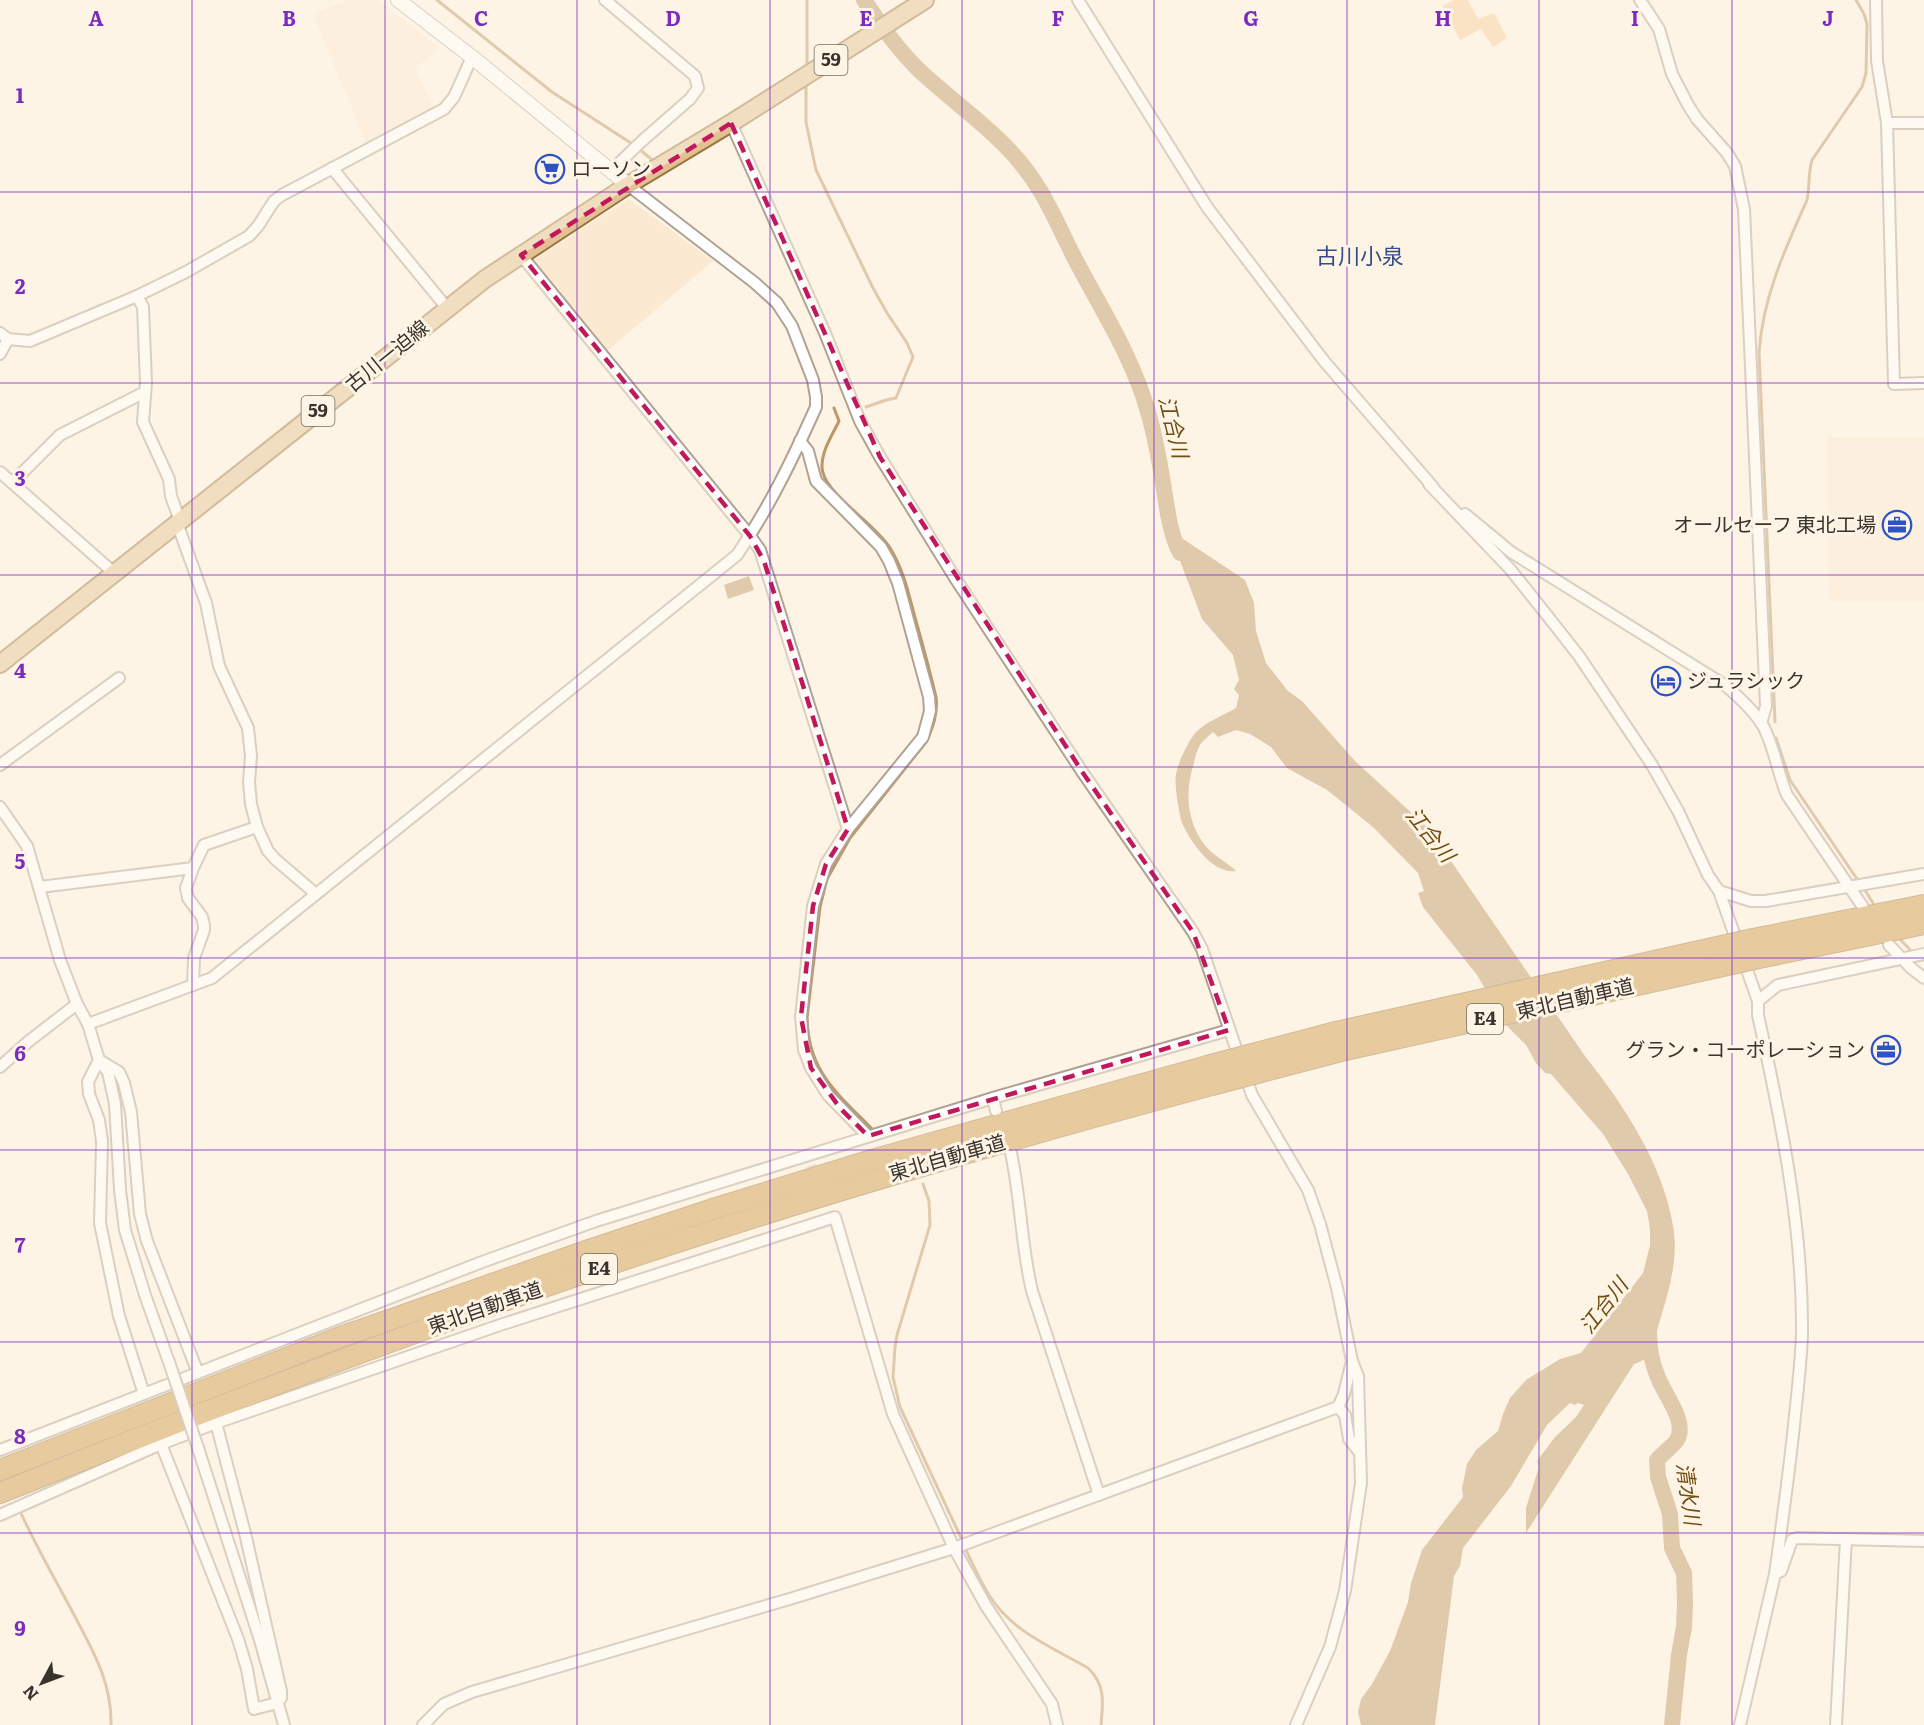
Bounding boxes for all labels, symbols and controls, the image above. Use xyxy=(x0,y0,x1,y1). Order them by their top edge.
text: A xyxy=(88,2,104,32)
text: B xyxy=(282,2,296,32)
text: C xyxy=(474,2,488,32)
text: D xyxy=(665,2,681,32)
text: E xyxy=(859,2,873,32)
text: F xyxy=(1052,2,1065,32)
text: G xyxy=(1243,2,1259,32)
text: H xyxy=(1435,2,1451,32)
text: I xyxy=(1631,2,1639,32)
text: J xyxy=(1822,2,1834,32)
road number: 59 xyxy=(814,45,848,75)
text: 1 xyxy=(16,79,24,109)
place label: ローソン xyxy=(571,152,651,182)
supermarket icon: ローソン xyxy=(534,153,566,185)
district label: 古川小泉 xyxy=(1316,238,1404,271)
text: 2 xyxy=(15,270,26,300)
street label: 古川一迫線 xyxy=(337,311,434,398)
water label: 江合川 xyxy=(1153,392,1199,463)
road number: 59 xyxy=(302,396,334,426)
text: 3 xyxy=(14,462,26,492)
place label: オールセーフ 東北工場 xyxy=(1673,508,1876,538)
office icon: オールセーフ 東北工場 xyxy=(1881,509,1913,541)
text: 4 xyxy=(14,654,26,684)
place label: ジュラシック xyxy=(1687,664,1805,694)
hotel icon: ジュラシック xyxy=(1650,665,1682,697)
water label: 江合川 xyxy=(1400,799,1465,869)
text: 5 xyxy=(15,845,26,875)
street label: 東北自動車道 xyxy=(1513,969,1636,1025)
road number: E4 xyxy=(1467,1004,1503,1034)
place label: グラン・コーポレーション xyxy=(1625,1033,1865,1063)
office icon: グラン・コーポレーション xyxy=(1870,1034,1902,1066)
text: 6 xyxy=(14,1037,26,1067)
street label: 東北自動車道 xyxy=(885,1125,1008,1187)
text: 7 xyxy=(15,1229,26,1259)
road number: E4 xyxy=(581,1254,617,1284)
water label: 江合川 xyxy=(1570,1269,1635,1339)
street label: 東北自動車道 xyxy=(423,1272,546,1340)
text: 8 xyxy=(14,1420,26,1450)
water label: 清水川 xyxy=(1671,1460,1710,1529)
text: 9 xyxy=(14,1612,26,1642)
north arrow xyxy=(12,1653,72,1713)
text: N xyxy=(16,1681,43,1706)

